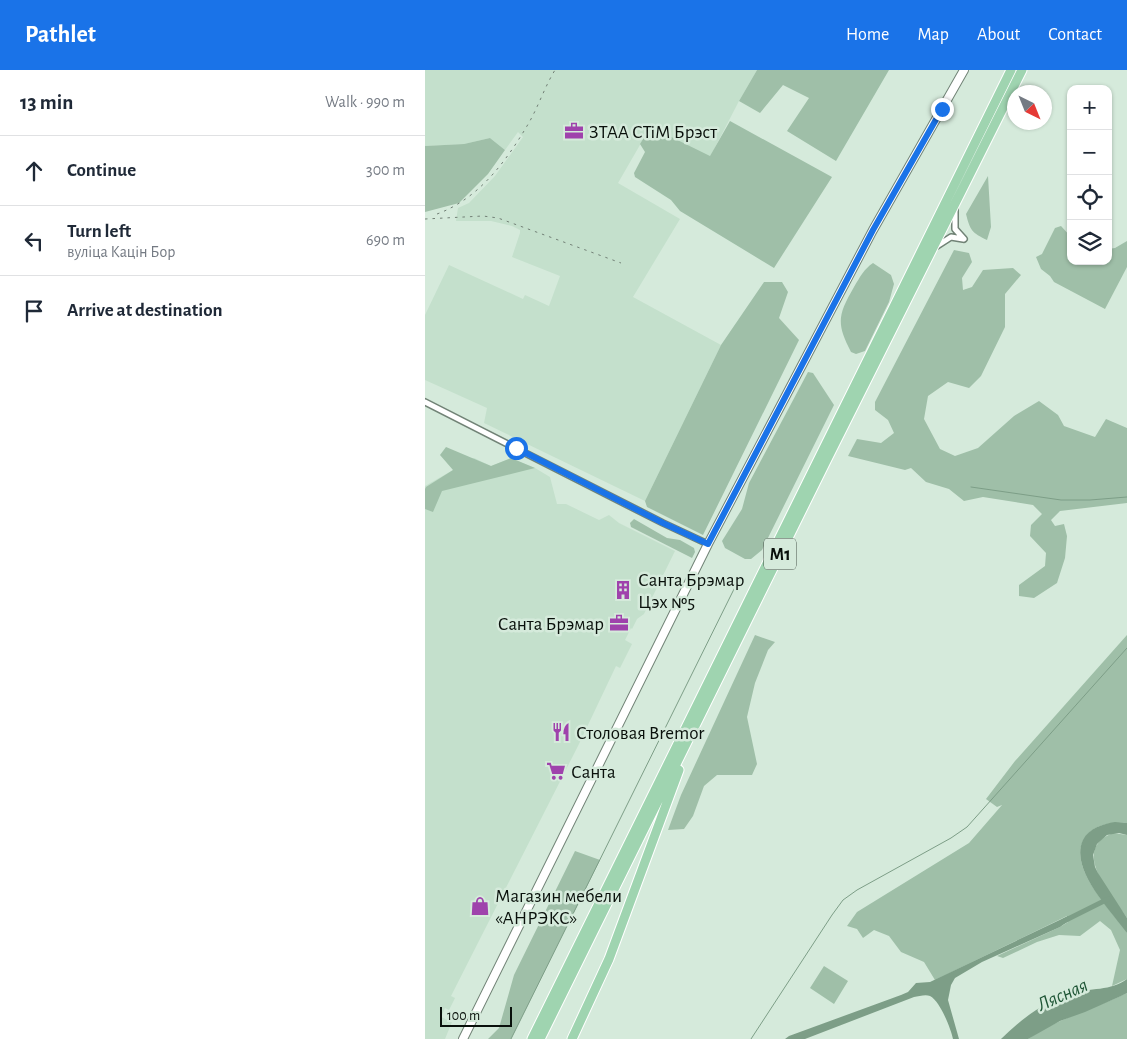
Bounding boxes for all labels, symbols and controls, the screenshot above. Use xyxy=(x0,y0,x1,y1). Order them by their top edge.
text: Pathlet xyxy=(25,23,96,47)
text: Home xyxy=(846,26,889,44)
text: Map xyxy=(917,26,949,44)
text: About xyxy=(977,26,1020,44)
text: Contact xyxy=(1048,26,1102,44)
north arrow xyxy=(1007,85,1052,130)
map controls xyxy=(1067,85,1112,265)
button: + xyxy=(1067,85,1112,130)
text: 13 min xyxy=(20,92,73,113)
text: Walk · 990 m xyxy=(325,94,405,110)
route end xyxy=(931,98,954,121)
office icon: ЗТАА СТіМ Брэст xyxy=(563,120,585,142)
place label: ЗТАА СТіМ Брэст xyxy=(589,123,717,142)
button: − xyxy=(1067,130,1112,175)
icon: ahead xyxy=(20,157,48,185)
text: Continue xyxy=(67,161,136,180)
text: 300 m xyxy=(366,162,405,178)
button: locate xyxy=(1067,175,1112,220)
button: layers xyxy=(1067,220,1112,265)
text: Turn left xyxy=(67,222,131,241)
icon: left xyxy=(20,227,48,255)
text: 690 m xyxy=(366,232,405,248)
text: вуліца Кацін Бор xyxy=(67,244,175,260)
icon: arrive xyxy=(20,297,48,325)
text: Arrive at destination xyxy=(67,301,223,320)
route start xyxy=(505,437,528,460)
road number: М1 xyxy=(764,538,796,569)
place label: Санта Брэмар Цэх №5 xyxy=(638,571,744,612)
building icon: Санта Брэмар Цэх №5 xyxy=(612,579,634,601)
office icon: Санта Брэмар xyxy=(608,612,630,634)
place label: Санта Брэмар xyxy=(498,615,604,634)
restaurant icon: Столовая Bremor xyxy=(550,721,572,743)
place label: Столовая Bremor xyxy=(576,724,704,743)
supermarket icon: Санта xyxy=(545,760,567,782)
place label: Санта xyxy=(571,763,616,782)
place label: Магазин мебели «АНРЭКС» xyxy=(495,887,622,928)
shop icon: Магазин мебели «АНРЭКС» xyxy=(469,895,491,917)
water label: Лясная xyxy=(1033,975,1091,1015)
scale bar xyxy=(440,1004,513,1027)
text: 100 m xyxy=(447,1009,480,1023)

